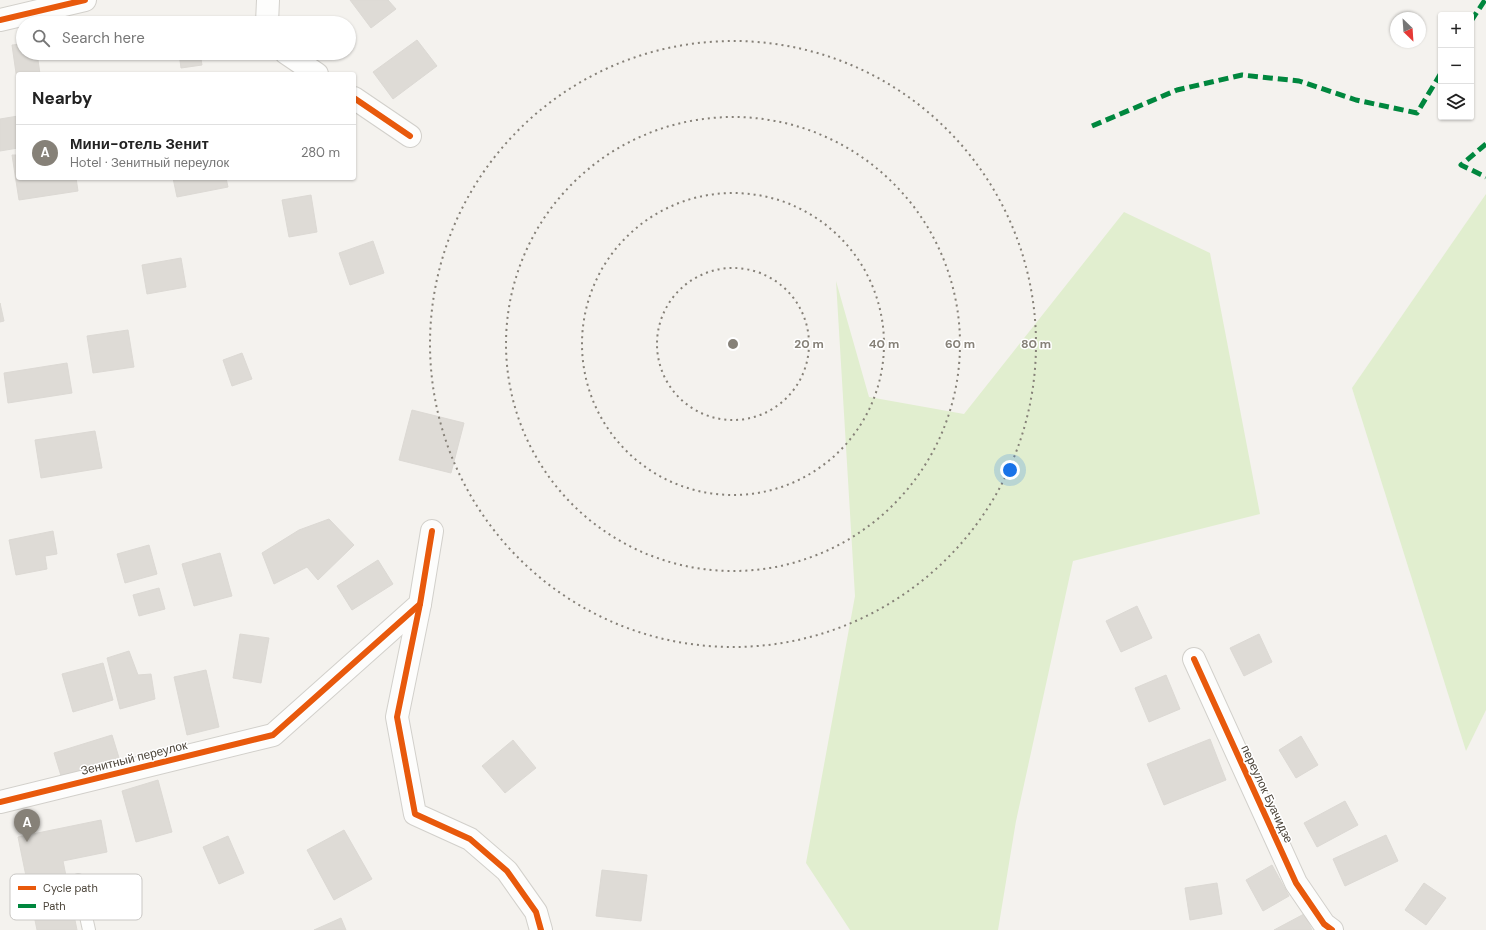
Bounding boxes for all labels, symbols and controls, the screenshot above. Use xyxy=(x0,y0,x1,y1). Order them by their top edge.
north arrow xyxy=(1390,12,1426,48)
map controls xyxy=(1438,12,1474,120)
button: + xyxy=(1438,12,1474,48)
search box xyxy=(16,16,356,60)
icon: search xyxy=(30,27,52,49)
text: Search here xyxy=(62,28,145,48)
button: − xyxy=(1438,48,1474,84)
button: layers xyxy=(1438,84,1474,120)
text: Nearby xyxy=(32,87,92,109)
text: Мини-отель Зенит xyxy=(70,134,209,154)
text: A xyxy=(40,144,50,161)
text: 280 m xyxy=(301,144,340,161)
text: Hotel · Зенитный переулок xyxy=(70,154,229,171)
text: 20 m xyxy=(794,336,824,352)
text: 40 m xyxy=(869,336,899,352)
text: 60 m xyxy=(945,336,975,352)
text: 80 m xyxy=(1021,336,1051,352)
centre of rings xyxy=(726,337,740,351)
your location xyxy=(1000,460,1020,480)
street label: Зенитный переулок xyxy=(79,737,190,779)
street label: переулок Буачидзе xyxy=(1237,742,1297,846)
pin: A xyxy=(14,809,40,842)
legend xyxy=(10,874,142,920)
text: Cycle path xyxy=(43,881,98,895)
text: Path xyxy=(43,899,66,913)

